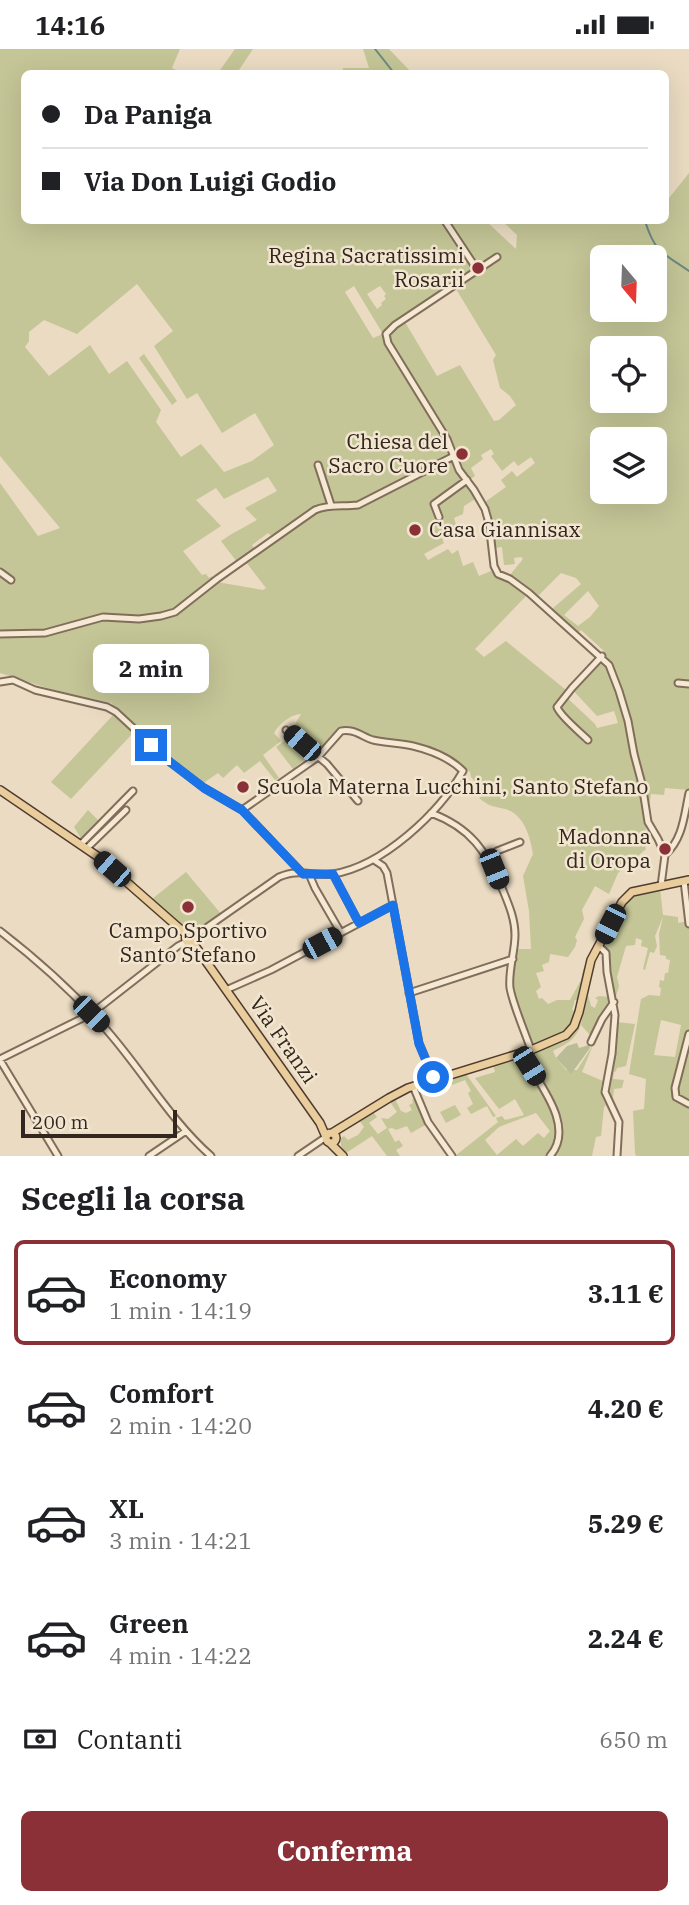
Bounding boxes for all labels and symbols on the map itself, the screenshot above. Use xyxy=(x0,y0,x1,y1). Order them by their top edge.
place label: Regina Sacratissimi Rosarii xyxy=(268,241,464,293)
north arrow xyxy=(590,245,667,322)
marker: Regina Sacratissimi Rosarii xyxy=(470,260,486,276)
place label: Chiesa del Sacro Cuore xyxy=(328,427,448,479)
marker: Chiesa del Sacro Cuore xyxy=(454,446,470,462)
place label: Casa Giannisax xyxy=(429,515,581,543)
marker: Casa Giannisax xyxy=(407,522,423,538)
callout: 2 min xyxy=(93,643,209,693)
car xyxy=(280,721,325,765)
route end xyxy=(135,729,167,761)
place label: Scuola Materna Lucchini, Santo Stefano xyxy=(257,772,648,800)
marker: Scuola Materna Lucchini, Santo Stefano xyxy=(235,779,251,795)
place label: Madonna di Oropa xyxy=(558,822,651,874)
marker: Madonna di Oropa xyxy=(657,841,673,857)
car xyxy=(477,846,512,892)
car xyxy=(90,847,135,891)
marker: Campo Sportivo Santo Stefano xyxy=(180,899,196,915)
car xyxy=(592,901,629,947)
place label: Campo Sportivo Santo Stefano xyxy=(109,916,267,968)
car xyxy=(299,924,346,962)
street label: Via Franzi xyxy=(244,990,324,1089)
car xyxy=(69,992,114,1036)
car xyxy=(509,1043,550,1089)
route start xyxy=(417,1061,449,1093)
scale bar xyxy=(21,1107,177,1139)

